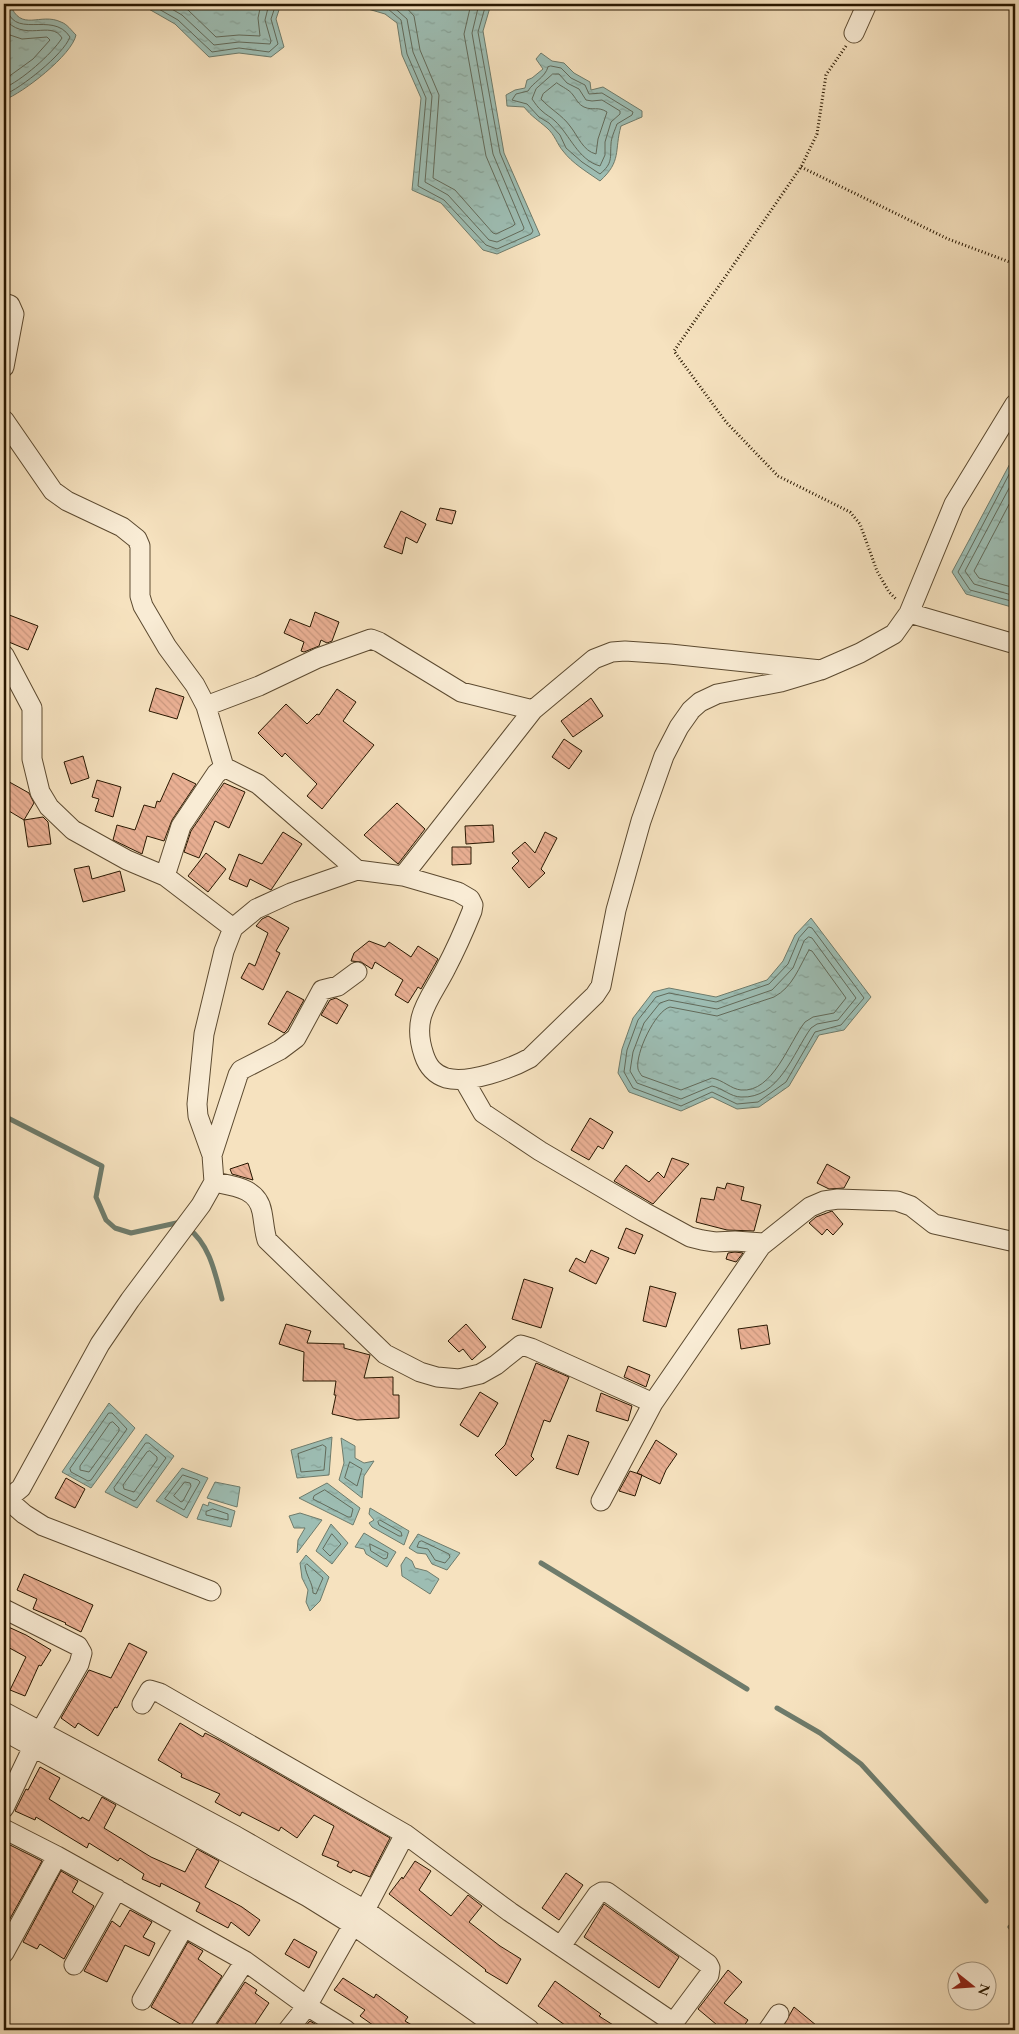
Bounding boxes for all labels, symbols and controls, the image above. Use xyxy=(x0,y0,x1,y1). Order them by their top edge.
north arrow xyxy=(946,1962,996,2012)
text: N xyxy=(974,1982,995,1998)

